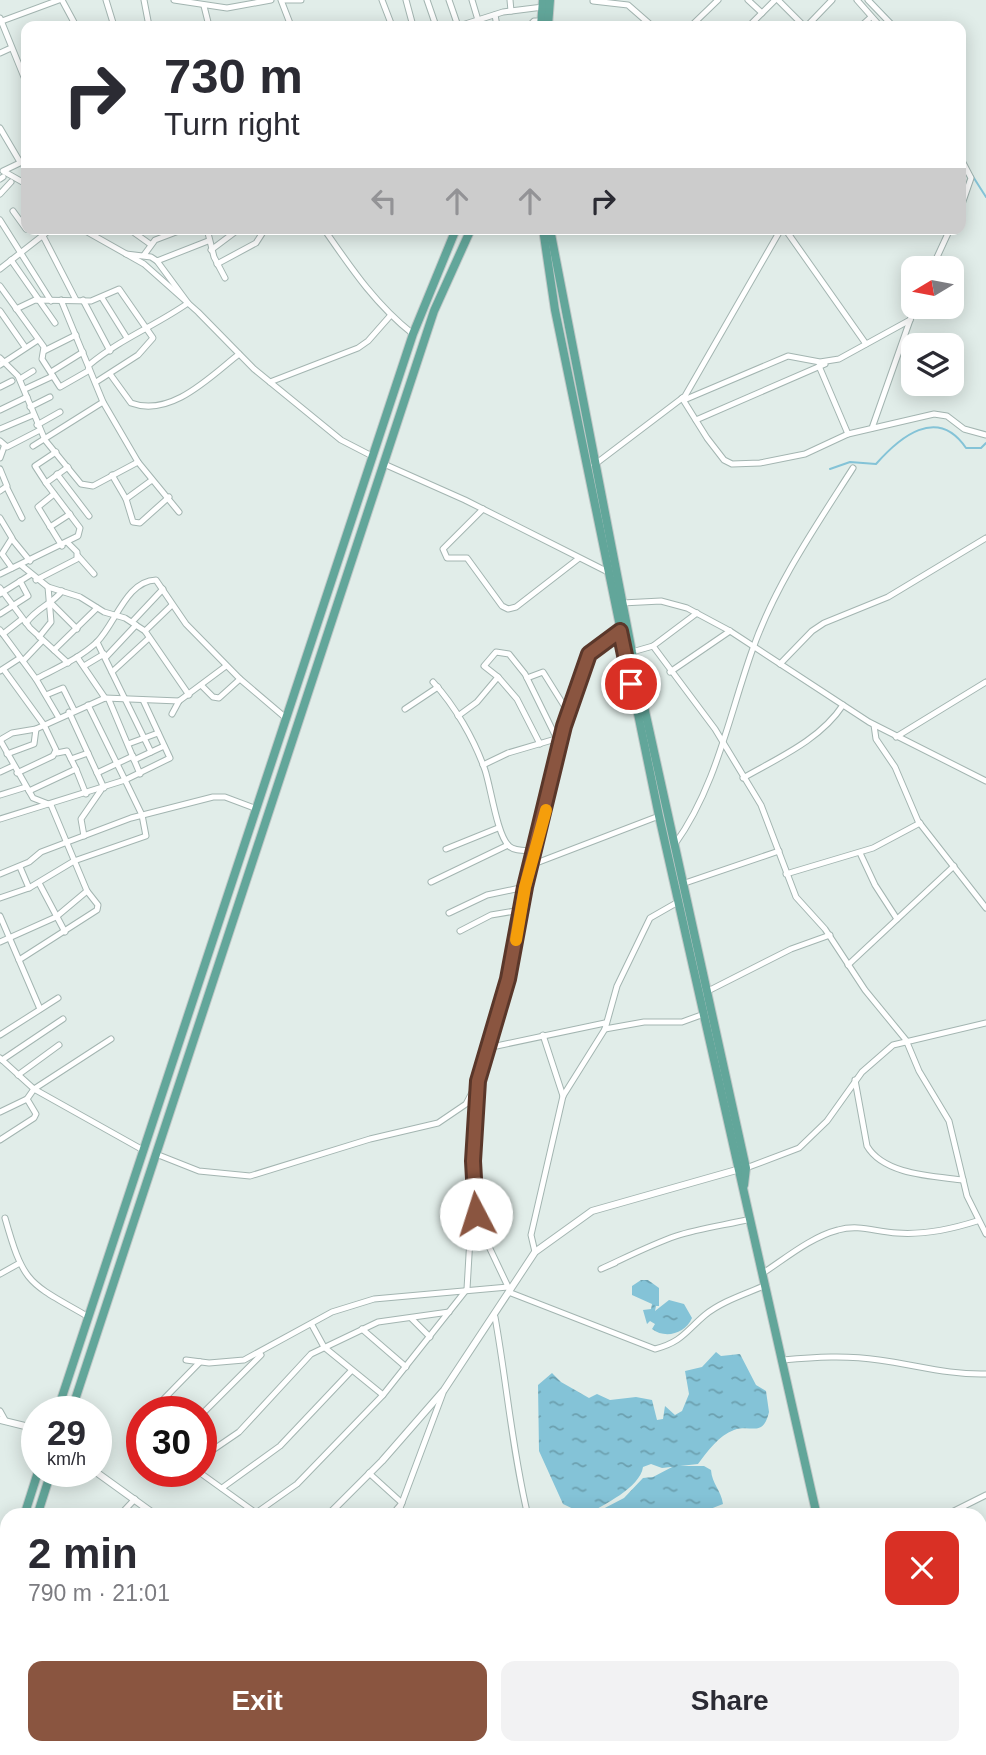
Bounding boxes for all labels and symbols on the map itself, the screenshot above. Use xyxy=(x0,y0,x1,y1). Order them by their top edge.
north arrow xyxy=(901,256,964,318)
pin xyxy=(601,654,661,714)
position arrow xyxy=(439,1177,513,1251)
speed limit sign: 30 xyxy=(126,1396,217,1487)

